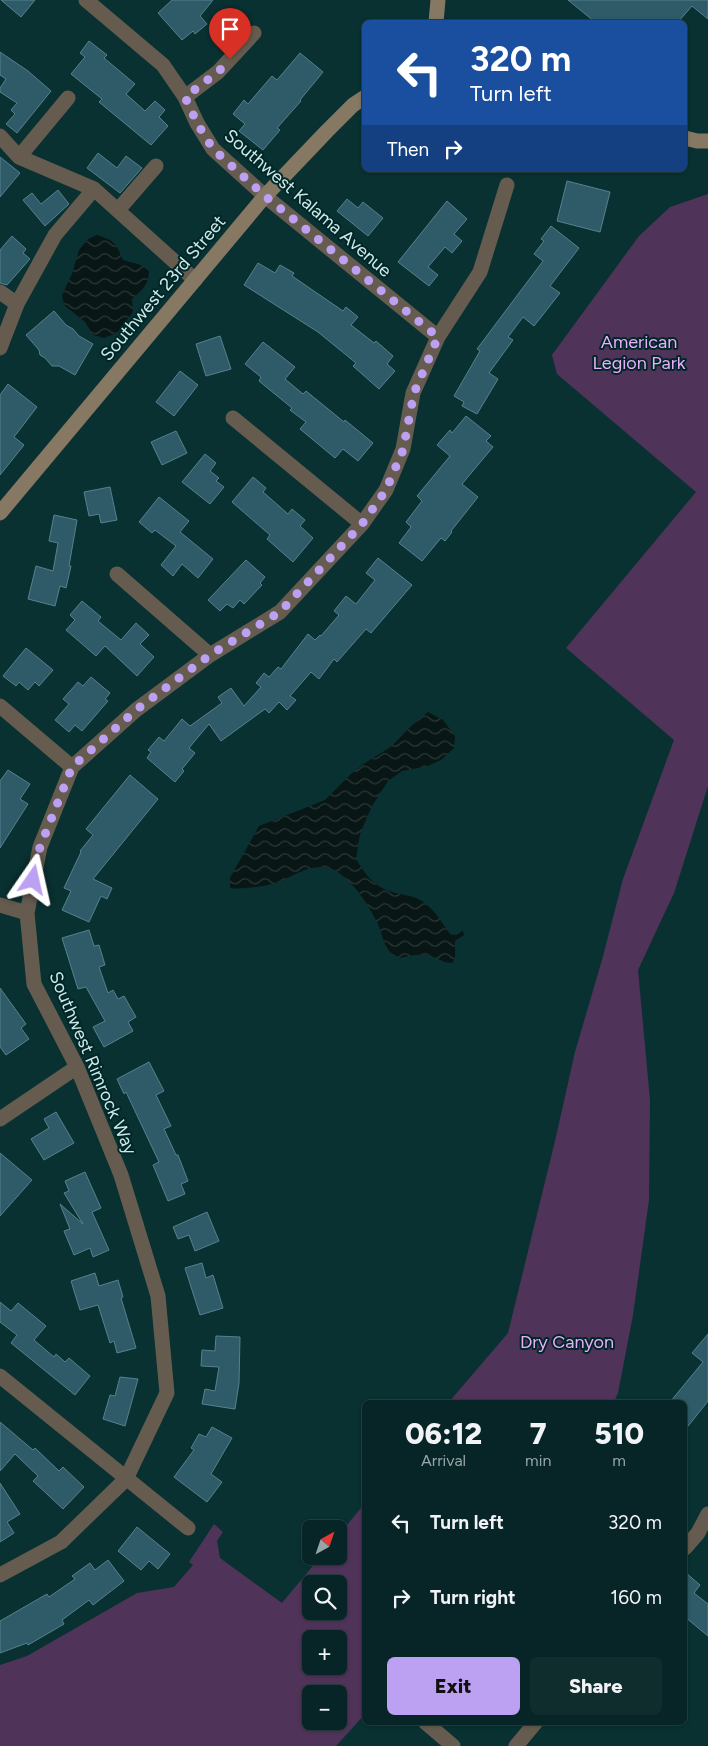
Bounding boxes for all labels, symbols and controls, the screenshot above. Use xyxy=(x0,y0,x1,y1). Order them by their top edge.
pin xyxy=(209,8,251,59)
icon: arrive xyxy=(216,15,244,43)
text: 320 m xyxy=(470,38,571,80)
icon: left xyxy=(387,40,452,105)
text: Turn left xyxy=(470,80,552,107)
street label: Southwest Kalama Avenue xyxy=(220,124,396,282)
icon: right xyxy=(439,135,467,163)
text: Then xyxy=(387,138,429,161)
street label: Southwest 23rd Street xyxy=(96,211,230,365)
park label: American Legion Park xyxy=(592,331,686,374)
position arrow xyxy=(6,853,58,905)
street label: Southwest Rimrock Way xyxy=(44,968,142,1158)
park label: Dry Canyon xyxy=(520,1331,614,1353)
text: 06:12 xyxy=(405,1415,482,1452)
text: 7 xyxy=(530,1415,547,1452)
text: 510 xyxy=(594,1415,644,1452)
text: Arrival xyxy=(421,1451,466,1470)
text: min xyxy=(525,1451,551,1470)
text: m xyxy=(612,1451,626,1470)
icon: left xyxy=(387,1509,415,1537)
text: Turn left xyxy=(430,1511,504,1534)
text: 320 m xyxy=(608,1511,662,1534)
north arrow xyxy=(302,1520,348,1565)
map controls xyxy=(302,1520,347,1730)
button: search xyxy=(302,1575,347,1620)
icon: right xyxy=(387,1584,415,1612)
text: Turn right xyxy=(430,1586,516,1609)
text: 160 m xyxy=(610,1586,662,1609)
button: + xyxy=(302,1630,347,1675)
button: Exit xyxy=(387,1657,520,1715)
button: Share xyxy=(530,1657,662,1715)
button: − xyxy=(302,1685,347,1730)

